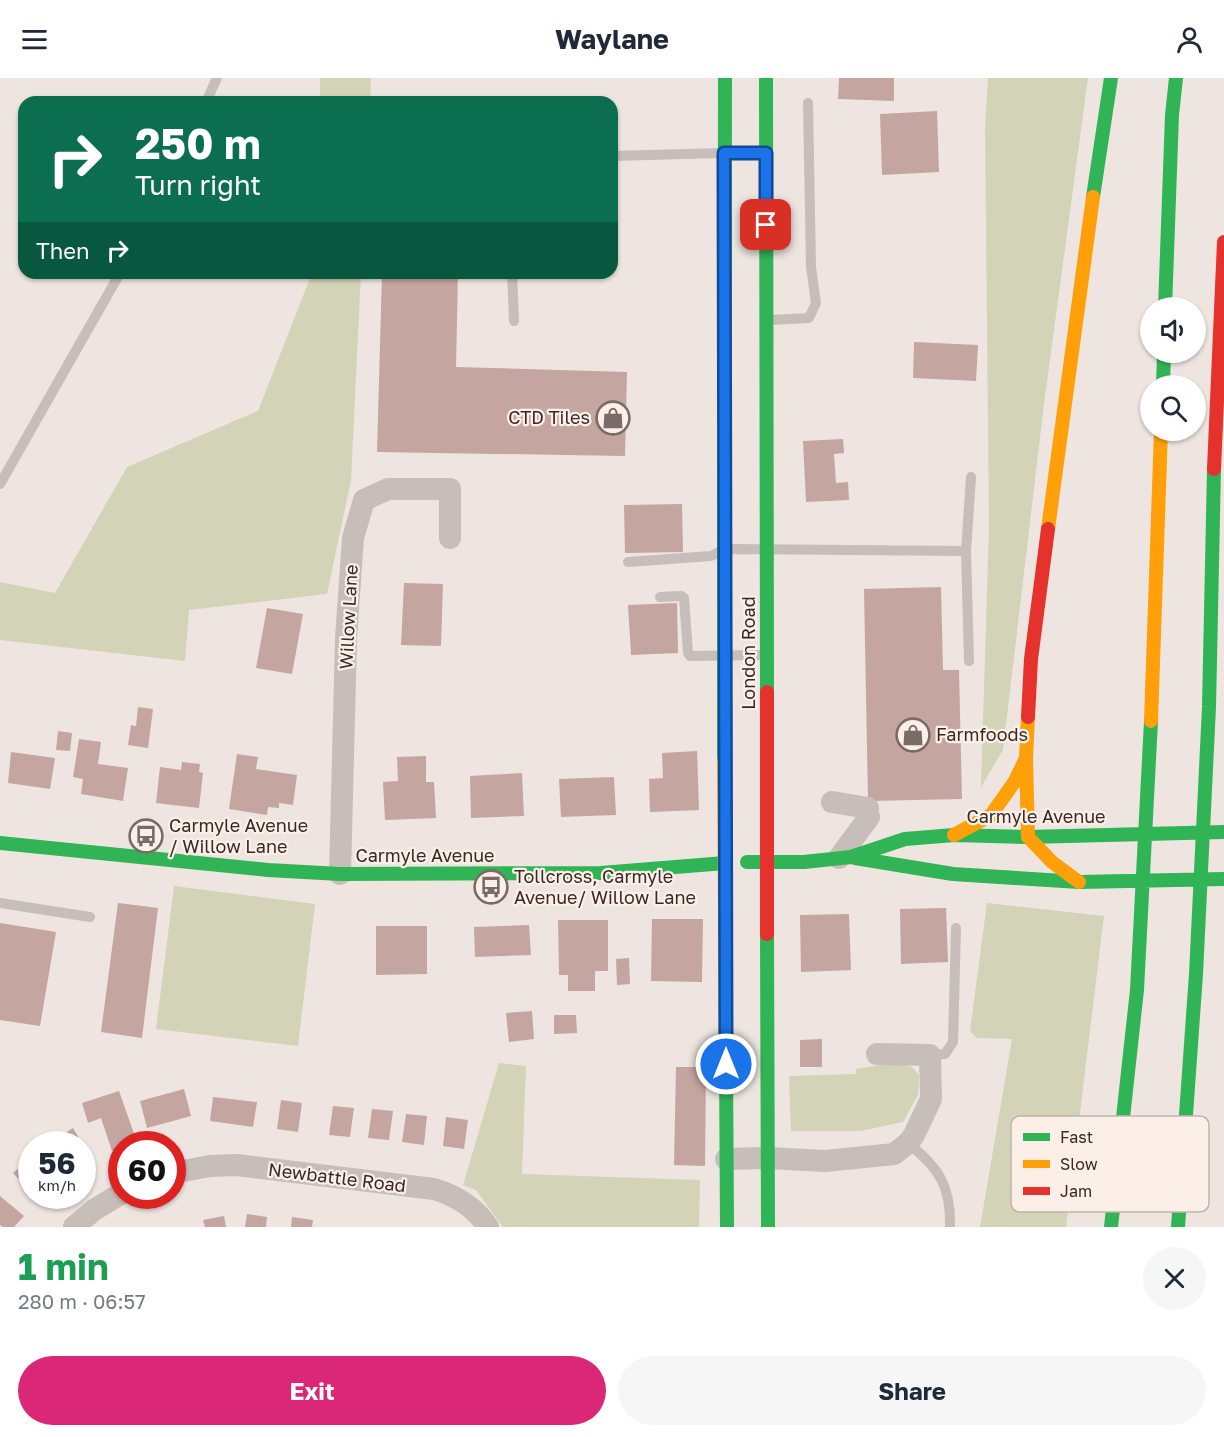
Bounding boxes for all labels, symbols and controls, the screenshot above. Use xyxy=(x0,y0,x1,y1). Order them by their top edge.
icon: menu xyxy=(18,23,51,56)
text: Waylane xyxy=(555,23,669,55)
icon: person xyxy=(1173,23,1206,56)
text: 250 m xyxy=(135,118,261,168)
icon: right xyxy=(36,120,114,198)
text: Turn right xyxy=(135,169,261,201)
pin xyxy=(740,199,791,250)
icon: arrive xyxy=(749,208,782,241)
icon: right xyxy=(101,234,134,267)
text: Then xyxy=(36,237,89,264)
map controls xyxy=(1140,297,1206,441)
button: sound xyxy=(1140,297,1206,363)
button: search xyxy=(1140,375,1206,441)
shop icon: CTD Tiles xyxy=(595,400,631,436)
place label: CTD Tiles xyxy=(508,406,590,428)
street label: Willow Lane xyxy=(334,564,362,670)
street label: London Road xyxy=(737,596,759,710)
shop icon: Farmfoods xyxy=(895,717,931,753)
place label: Farmfoods xyxy=(936,723,1028,745)
street label: Carmyle Avenue xyxy=(966,805,1106,827)
place label: Carmyle Avenue / Willow Lane xyxy=(169,814,308,857)
bus stop icon: Carmyle Avenue / Willow Lane xyxy=(128,818,164,854)
street label: Carmyle Avenue xyxy=(355,844,495,866)
place label: Tollcross, Carmyle Avenue/ Willow Lane xyxy=(514,865,696,908)
bus stop icon: Tollcross, Carmyle Avenue/ Willow Lane xyxy=(473,869,509,905)
position arrow xyxy=(694,1032,758,1096)
legend xyxy=(1011,1116,1209,1212)
text: Fast xyxy=(1060,1127,1093,1147)
speed limit sign: 60 xyxy=(108,1131,186,1209)
text: 56 xyxy=(38,1145,76,1181)
text: Slow xyxy=(1060,1154,1098,1174)
street label: Newbattle Road xyxy=(267,1158,407,1196)
text: km/h xyxy=(38,1176,76,1194)
text: Jam xyxy=(1060,1181,1092,1201)
text: 1 min xyxy=(18,1245,109,1288)
button: close xyxy=(1143,1247,1206,1310)
text: 280 m · 06:57 xyxy=(18,1289,146,1313)
button: Exit xyxy=(18,1356,606,1425)
button: Share xyxy=(618,1356,1206,1425)

